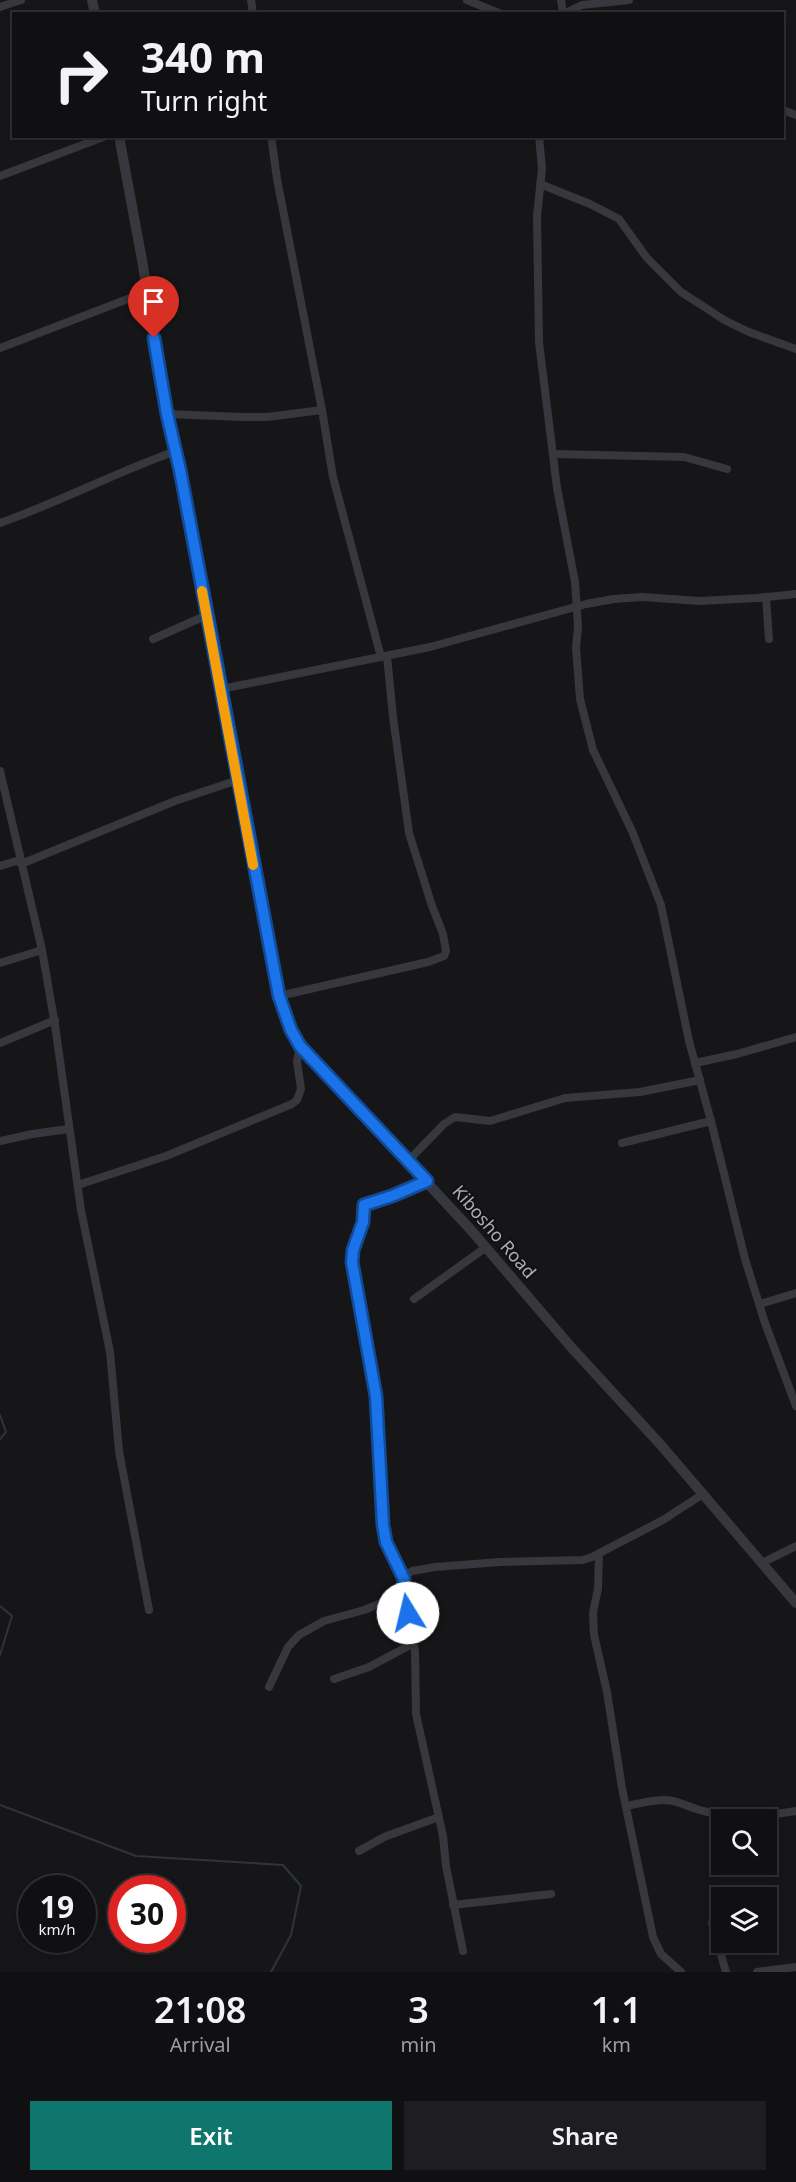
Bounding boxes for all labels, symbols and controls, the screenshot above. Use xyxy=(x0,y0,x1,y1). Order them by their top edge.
text: 340 m xyxy=(141,28,265,85)
icon: right xyxy=(42,36,120,114)
text: Turn right xyxy=(141,82,267,119)
pin xyxy=(128,276,179,338)
icon: arrive xyxy=(137,285,170,318)
street label: Kibosho Road xyxy=(448,1180,542,1283)
position arrow xyxy=(376,1581,440,1645)
map controls xyxy=(711,1809,777,1953)
button: search xyxy=(711,1809,777,1875)
speed limit sign: 30 xyxy=(108,1875,186,1953)
text: 19 xyxy=(40,1886,74,1927)
button: layers xyxy=(711,1887,777,1953)
text: km/h xyxy=(39,1919,75,1939)
text: 21:08 xyxy=(154,1985,246,2034)
text: 3 xyxy=(408,1985,429,2034)
text: 1.1 xyxy=(591,1985,642,2034)
text: Arrival xyxy=(170,2031,231,2058)
text: min xyxy=(400,2031,437,2058)
text: km xyxy=(602,2031,631,2058)
button: Exit xyxy=(30,2101,392,2170)
button: Share xyxy=(404,2101,766,2170)

